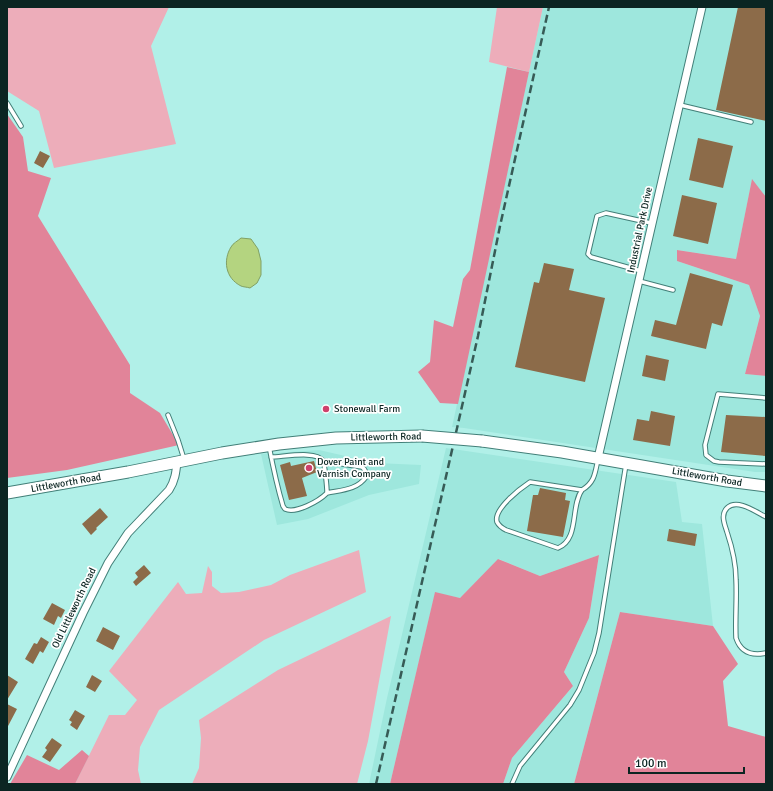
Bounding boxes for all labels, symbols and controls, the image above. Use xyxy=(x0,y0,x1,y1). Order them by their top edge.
street label: Industrial Park Drive xyxy=(625,186,655,274)
place label: Stonewall Farm xyxy=(334,403,400,415)
marker: Stonewall Farm xyxy=(321,404,331,414)
street label: Littleworth Road xyxy=(350,430,422,444)
place label: Dover Paint and Varnish Company xyxy=(317,456,391,480)
marker: Dover Paint and Varnish Company xyxy=(304,463,314,473)
street label: Littleworth Road xyxy=(671,465,743,489)
street label: Littleworth Road xyxy=(30,471,102,495)
street label: Old Littleworth Road xyxy=(49,566,99,650)
scale bar xyxy=(629,749,744,775)
text: 100 m xyxy=(635,756,667,771)

